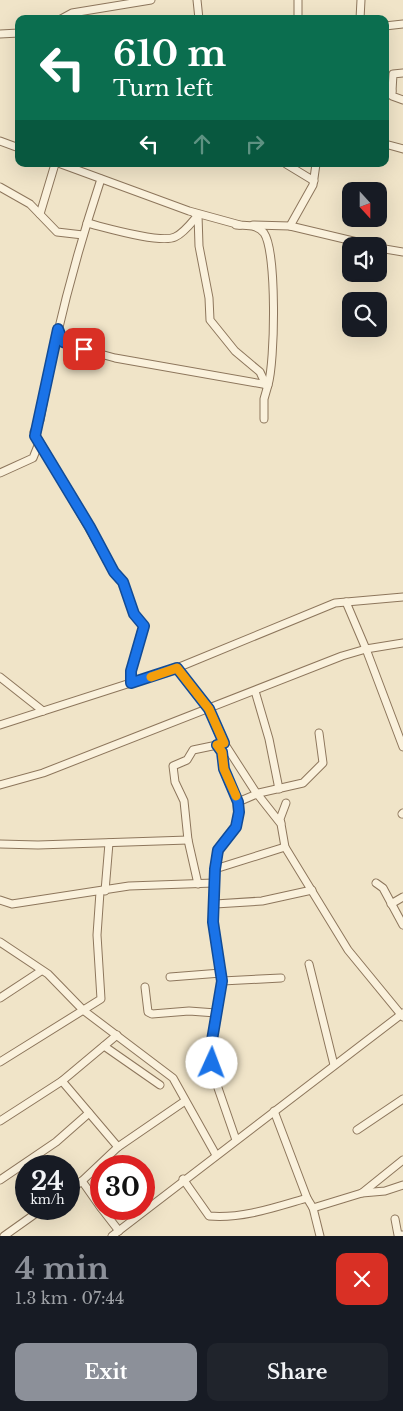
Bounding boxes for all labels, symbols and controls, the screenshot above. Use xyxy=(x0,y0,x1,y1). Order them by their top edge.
text: 610 m xyxy=(113,32,226,75)
icon: left xyxy=(30,35,95,100)
text: Turn left xyxy=(113,75,213,102)
icon: left xyxy=(135,130,163,158)
icon: ahead xyxy=(188,130,216,158)
icon: right xyxy=(241,130,269,158)
north arrow xyxy=(342,182,388,228)
map controls xyxy=(342,182,387,337)
button: sound xyxy=(342,237,387,282)
button: search xyxy=(342,292,387,337)
pin xyxy=(63,328,105,370)
icon: arrive xyxy=(70,335,98,363)
position arrow xyxy=(185,1036,237,1088)
speed limit sign: 30 xyxy=(90,1155,155,1220)
text: 24 xyxy=(31,1166,64,1197)
text: km/h xyxy=(30,1192,65,1207)
text: 4 min xyxy=(15,1250,109,1287)
button: close xyxy=(336,1253,388,1305)
text: 1.3 km · 07:44 xyxy=(15,1288,124,1308)
button: Exit xyxy=(15,1343,197,1401)
button: Share xyxy=(207,1343,388,1401)

